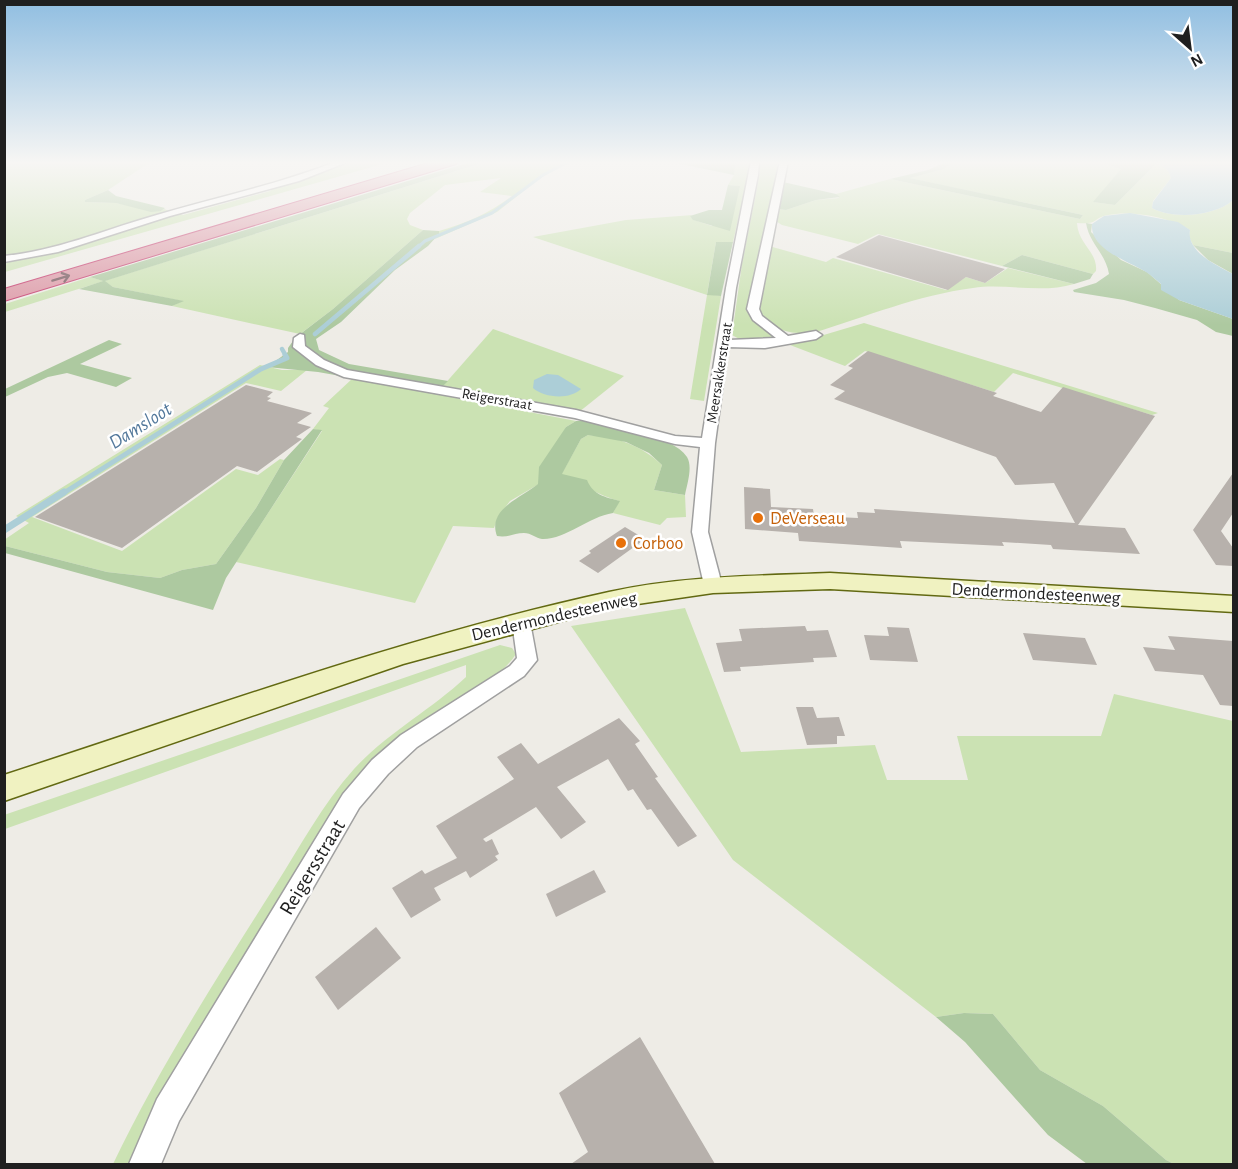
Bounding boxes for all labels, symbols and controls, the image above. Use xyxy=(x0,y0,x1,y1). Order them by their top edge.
north arrow xyxy=(1160,18,1220,78)
text: N xyxy=(1188,51,1205,70)
one-way arrow xyxy=(51,272,70,283)
street label: Meersakkerstraat xyxy=(704,322,735,424)
street label: Reigerstraat xyxy=(461,386,533,413)
water label: Damsloot xyxy=(106,399,176,453)
place label: DeVerseau xyxy=(770,510,845,528)
marker: DeVerseau xyxy=(751,511,765,525)
place label: Corboo xyxy=(633,535,684,553)
marker: Corboo xyxy=(614,536,628,550)
street label: Dendermondesteenweg xyxy=(951,581,1121,607)
street label: Dendermondesteenweg xyxy=(470,589,639,645)
street label: Reigersstraat xyxy=(276,816,349,919)

